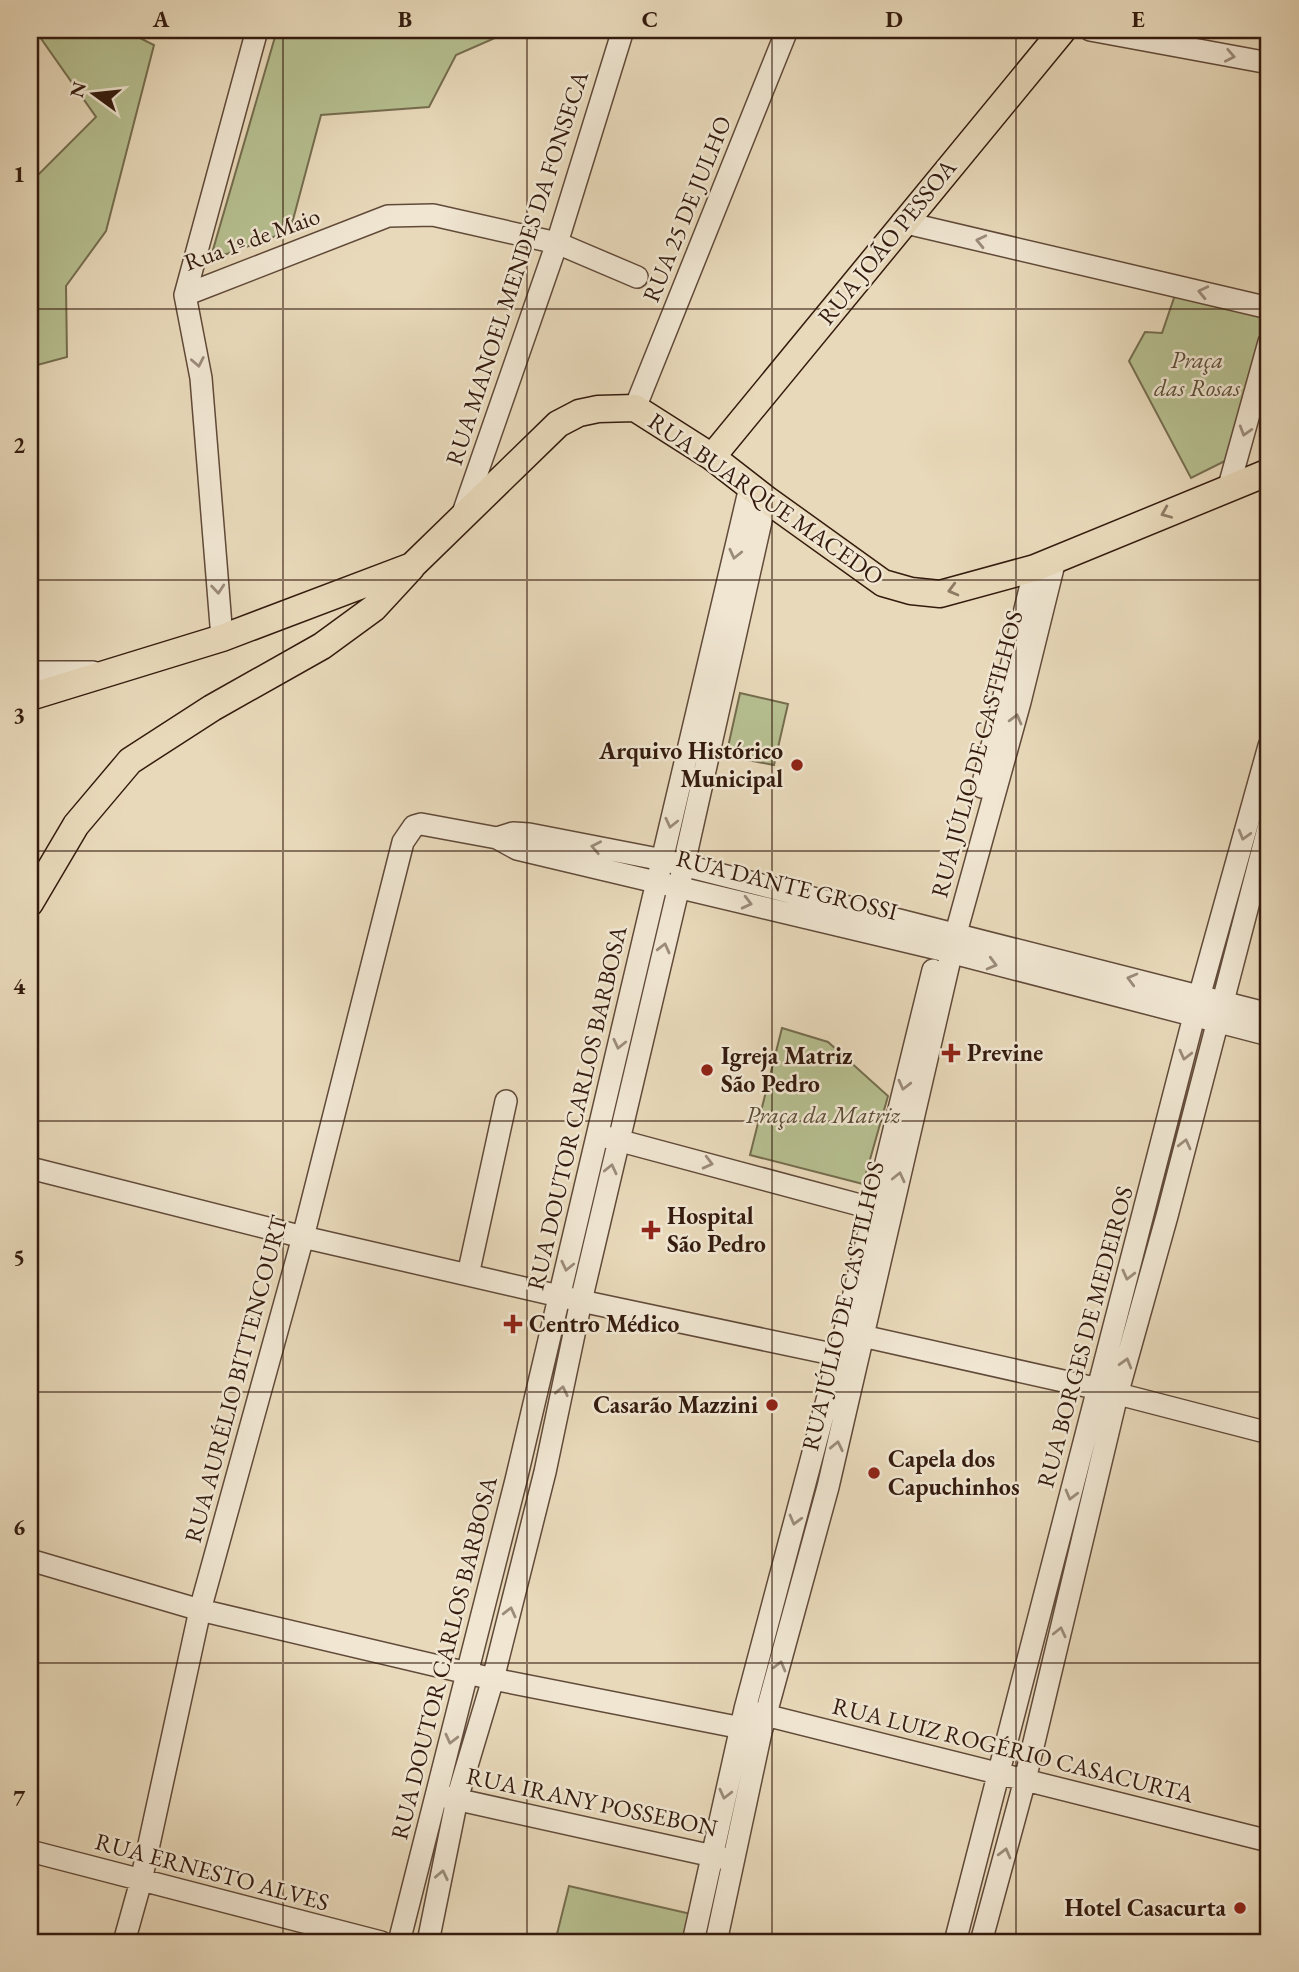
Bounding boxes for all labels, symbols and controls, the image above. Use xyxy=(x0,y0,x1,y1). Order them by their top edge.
text: A xyxy=(152,4,170,34)
text: B xyxy=(398,4,412,34)
text: C xyxy=(642,4,658,34)
text: D xyxy=(885,4,903,34)
text: E xyxy=(1131,4,1145,34)
one-way arrow xyxy=(1224,48,1236,63)
north arrow xyxy=(60,60,130,130)
street label: RUA MANOEL MENDES DA FONSECA xyxy=(438,66,595,469)
text: N xyxy=(64,78,92,100)
street label: RUA 25 DE JULHO xyxy=(635,111,738,306)
street label: RUA JOÃO PESSOA xyxy=(810,152,963,331)
text: 1 xyxy=(13,159,25,189)
street label: Rua 1º de Maio xyxy=(180,200,324,277)
one-way arrow xyxy=(975,234,987,249)
one-way arrow xyxy=(1197,286,1209,301)
park label: Praça das Rosas xyxy=(1154,344,1240,403)
one-way arrow xyxy=(190,356,205,368)
street label: RUA BUARQUE MACEDO xyxy=(642,405,890,592)
one-way arrow xyxy=(1238,425,1253,437)
text: 2 xyxy=(13,430,25,460)
one-way arrow xyxy=(1161,505,1173,519)
one-way arrow xyxy=(728,548,743,560)
one-way arrow xyxy=(947,582,959,596)
one-way arrow xyxy=(210,584,225,595)
street label: RUA JÚLIO DE CASTILHOS xyxy=(923,607,1030,901)
text: 3 xyxy=(13,700,25,730)
one-way arrow xyxy=(1007,713,1022,725)
place label: Arquivo Histórico Municipal xyxy=(598,735,783,794)
marker: Arquivo Histórico Municipal xyxy=(789,757,805,773)
one-way arrow xyxy=(665,817,679,829)
one-way arrow xyxy=(1238,829,1253,841)
one-way arrow xyxy=(590,840,602,855)
street label: RUA DANTE GROSSI xyxy=(673,842,901,927)
one-way arrow xyxy=(741,895,753,909)
street label: RUA DOUTOR CARLOS BARBOSA xyxy=(519,922,634,1293)
one-way arrow xyxy=(656,942,671,954)
one-way arrow xyxy=(986,955,998,970)
text: 4 xyxy=(13,971,26,1001)
one-way arrow xyxy=(1126,973,1138,987)
place label: Previne xyxy=(967,1037,1043,1068)
one-way arrow xyxy=(612,1038,627,1050)
place label: Igreja Matriz São Pedro xyxy=(721,1040,853,1099)
marker: Previne xyxy=(941,1043,961,1063)
one-way arrow xyxy=(1179,1049,1193,1061)
marker: Igreja Matriz São Pedro xyxy=(699,1062,715,1078)
one-way arrow xyxy=(898,1079,912,1091)
park label: Praça da Matriz xyxy=(746,1099,901,1130)
one-way arrow xyxy=(1177,1138,1191,1150)
one-way arrow xyxy=(701,1155,713,1169)
street label: RUA JÚLIO DE CASTILHOS xyxy=(794,1158,891,1453)
one-way arrow xyxy=(603,1163,617,1175)
one-way arrow xyxy=(891,1171,905,1183)
street label: RUA BORGES DE MEDEIROS xyxy=(1029,1183,1140,1491)
place label: Hospital São Pedro xyxy=(667,1200,766,1259)
street label: RUA AURÉLIO BITTENCOURT xyxy=(177,1211,294,1546)
marker: Hospital São Pedro xyxy=(641,1220,661,1240)
text: 5 xyxy=(13,1242,25,1272)
one-way arrow xyxy=(560,1260,575,1272)
one-way arrow xyxy=(1122,1269,1136,1281)
place label: Centro Médico xyxy=(529,1308,679,1339)
marker: Centro Médico xyxy=(503,1314,523,1334)
one-way arrow xyxy=(1117,1358,1132,1370)
one-way arrow xyxy=(553,1385,568,1397)
place label: Casarão Mazzini xyxy=(593,1389,758,1420)
marker: Casarão Mazzini xyxy=(764,1397,780,1413)
one-way arrow xyxy=(829,1440,844,1452)
place label: Capela dos Capuchinhos xyxy=(888,1443,1020,1502)
marker: Capela dos Capuchinhos xyxy=(866,1465,882,1481)
street label: RUA DOUTOR CARLOS BARBOSA xyxy=(383,1473,504,1843)
one-way arrow xyxy=(1065,1489,1079,1501)
text: 6 xyxy=(13,1512,25,1542)
one-way arrow xyxy=(789,1513,803,1525)
one-way arrow xyxy=(502,1607,516,1619)
one-way arrow xyxy=(1052,1626,1066,1638)
one-way arrow xyxy=(771,1661,786,1673)
street label: RUA LUIZ ROGÉRIO CASACURTA xyxy=(829,1690,1197,1810)
one-way arrow xyxy=(445,1733,459,1745)
street label: RUA IRANY POSSEBON xyxy=(464,1760,720,1843)
text: 7 xyxy=(13,1783,26,1813)
one-way arrow xyxy=(719,1788,733,1800)
street label: RUA ERNESTO ALVES xyxy=(92,1825,332,1918)
one-way arrow xyxy=(997,1847,1011,1859)
one-way arrow xyxy=(433,1869,448,1881)
place label: Hotel Casacurta xyxy=(1064,1892,1226,1923)
marker: Hotel Casacurta xyxy=(1232,1900,1248,1916)

